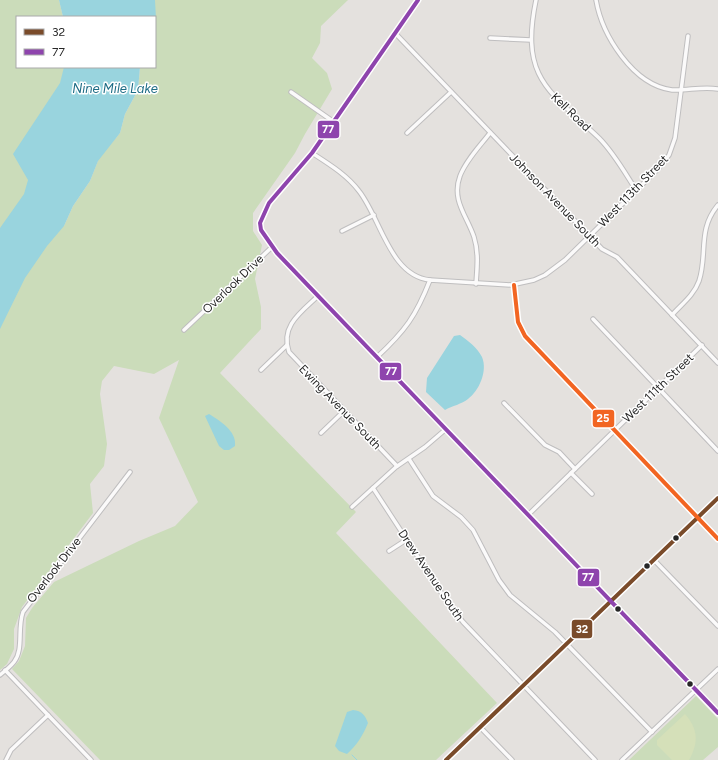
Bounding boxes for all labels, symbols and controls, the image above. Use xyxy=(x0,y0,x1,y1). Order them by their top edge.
legend xyxy=(16,16,156,68)
text: 32 xyxy=(52,25,65,39)
text: 77 xyxy=(52,45,65,59)
water label: Nine Mile Lake xyxy=(72,81,158,96)
street label: Kell Road xyxy=(548,90,594,134)
line badge: 77 xyxy=(317,120,340,139)
text: 77 xyxy=(322,123,334,136)
street label: Johnson Avenue South xyxy=(507,150,604,250)
street label: West 113th Street xyxy=(595,152,671,230)
street label: Overlook Drive xyxy=(200,251,267,317)
street label: West 111th Street xyxy=(620,350,697,425)
street label: Ewing Avenue South xyxy=(296,362,384,452)
line badge: 77 xyxy=(379,362,402,381)
text: 77 xyxy=(385,365,397,378)
line badge: 25 xyxy=(592,409,615,428)
text: 25 xyxy=(597,412,609,425)
street label: Drew Avenue South xyxy=(395,527,467,623)
unlabelled marker xyxy=(671,533,681,543)
street label: Overlook Drive xyxy=(24,534,84,605)
unlabelled marker xyxy=(642,561,652,571)
line badge: 77 xyxy=(577,568,600,587)
text: 77 xyxy=(582,571,594,584)
unlabelled marker xyxy=(613,604,623,614)
line badge: 32 xyxy=(571,619,593,639)
text: 32 xyxy=(576,623,588,636)
unlabelled marker xyxy=(685,679,695,689)

